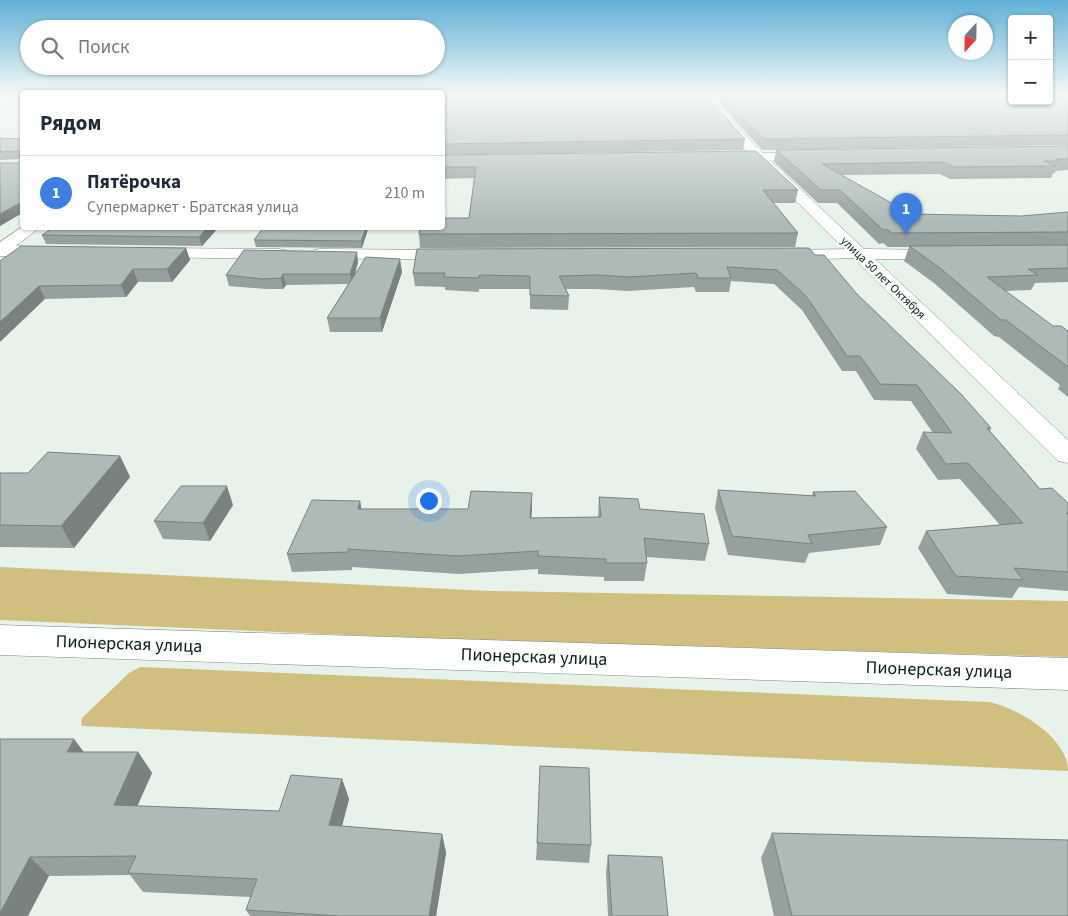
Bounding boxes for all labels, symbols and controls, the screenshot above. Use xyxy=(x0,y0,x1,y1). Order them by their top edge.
north arrow xyxy=(948,15,993,60)
map controls xyxy=(1008,15,1053,105)
button: + xyxy=(1008,15,1053,60)
search box xyxy=(20,20,445,75)
icon: search xyxy=(38,34,66,62)
text: Поиск xyxy=(78,34,129,61)
button: − xyxy=(1008,60,1053,105)
text: Рядом xyxy=(40,108,101,138)
text: Пятёрочка xyxy=(87,169,181,196)
text: 1 xyxy=(52,182,60,204)
text: 210 m xyxy=(385,182,425,204)
pin: 1 xyxy=(890,193,922,234)
text: Супермаркет · Братская улица xyxy=(87,196,299,218)
street label: улица 50 лет Октября xyxy=(837,233,929,323)
your location xyxy=(416,488,442,514)
street label: Пионерская улица xyxy=(55,629,203,659)
street label: Пионерская улица xyxy=(460,642,608,672)
street label: Пионерская улица xyxy=(865,655,1013,685)

